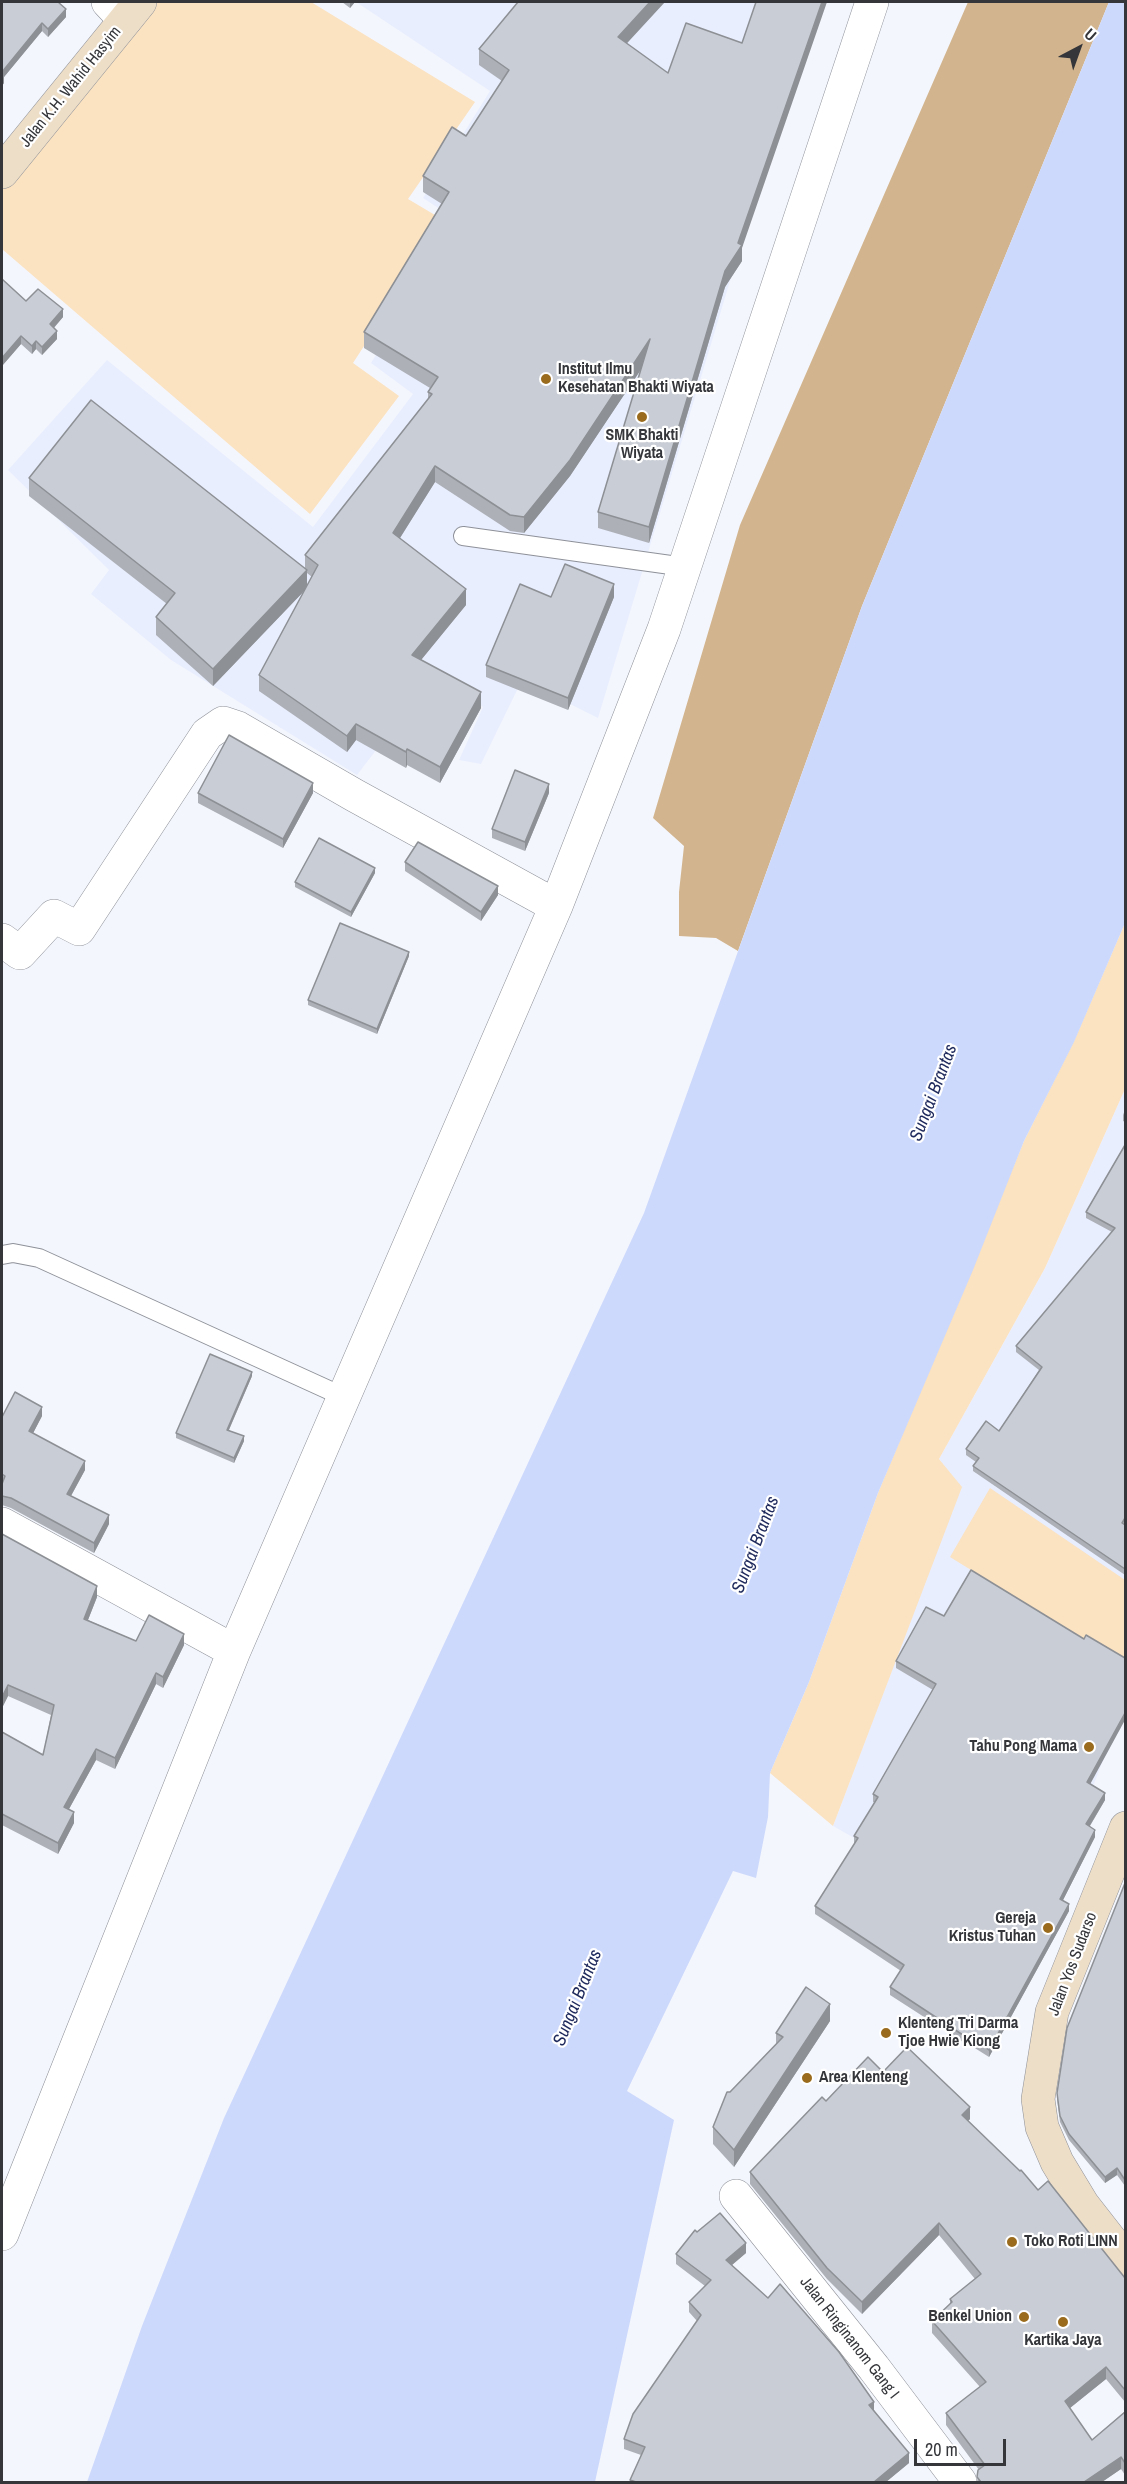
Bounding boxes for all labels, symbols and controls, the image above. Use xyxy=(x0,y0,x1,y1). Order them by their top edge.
north arrow xyxy=(1049,18,1109,78)
street label: Jalan K.H. Wahid Hasyim xyxy=(16,23,126,151)
text: U xyxy=(1080,23,1102,46)
place label: Institut Ilmu Kesehatan Bhakti Wiyata xyxy=(558,360,714,398)
marker: Institut Ilmu Kesehatan Bhakti Wiyata xyxy=(539,372,553,386)
marker: SMK Bhakti Wiyata xyxy=(635,410,649,424)
place label: SMK Bhakti Wiyata xyxy=(606,426,678,464)
water label: Sungai Brantas xyxy=(906,1042,962,1144)
water label: Sungai Brantas xyxy=(728,1494,784,1596)
place label: Tahu Pong Mama xyxy=(969,1737,1077,1757)
marker: Tahu Pong Mama xyxy=(1082,1740,1096,1754)
place label: Gereja Kristus Tuhan xyxy=(949,1909,1036,1947)
street label: Jalan Yos Sudarso xyxy=(1044,1910,1102,2018)
marker: Gereja Kristus Tuhan xyxy=(1041,1921,1055,1935)
water label: Sungai Brantas xyxy=(549,1947,607,2049)
place label: Klenteng Tri Darma Tjoe Hwie Kiong xyxy=(898,2014,1018,2052)
marker: Klenteng Tri Darma Tjoe Hwie Kiong xyxy=(879,2026,893,2040)
place label: Area Klenteng xyxy=(819,2068,908,2088)
marker: Area Klenteng xyxy=(800,2071,814,2085)
place label: Toko Roti LINN xyxy=(1024,2232,1118,2252)
marker: Toko Roti LINN xyxy=(1005,2235,1019,2249)
street label: Jalan Ringinanom Gang I xyxy=(795,2273,903,2403)
place label: Benkel Union xyxy=(928,2307,1012,2327)
marker: Benkel Union xyxy=(1017,2310,1031,2324)
marker: Kartika Jaya xyxy=(1056,2315,1070,2329)
place label: Kartika Jaya xyxy=(1024,2331,1102,2351)
scale bar xyxy=(917,2427,1008,2465)
text: 20 m xyxy=(925,2437,958,2462)

